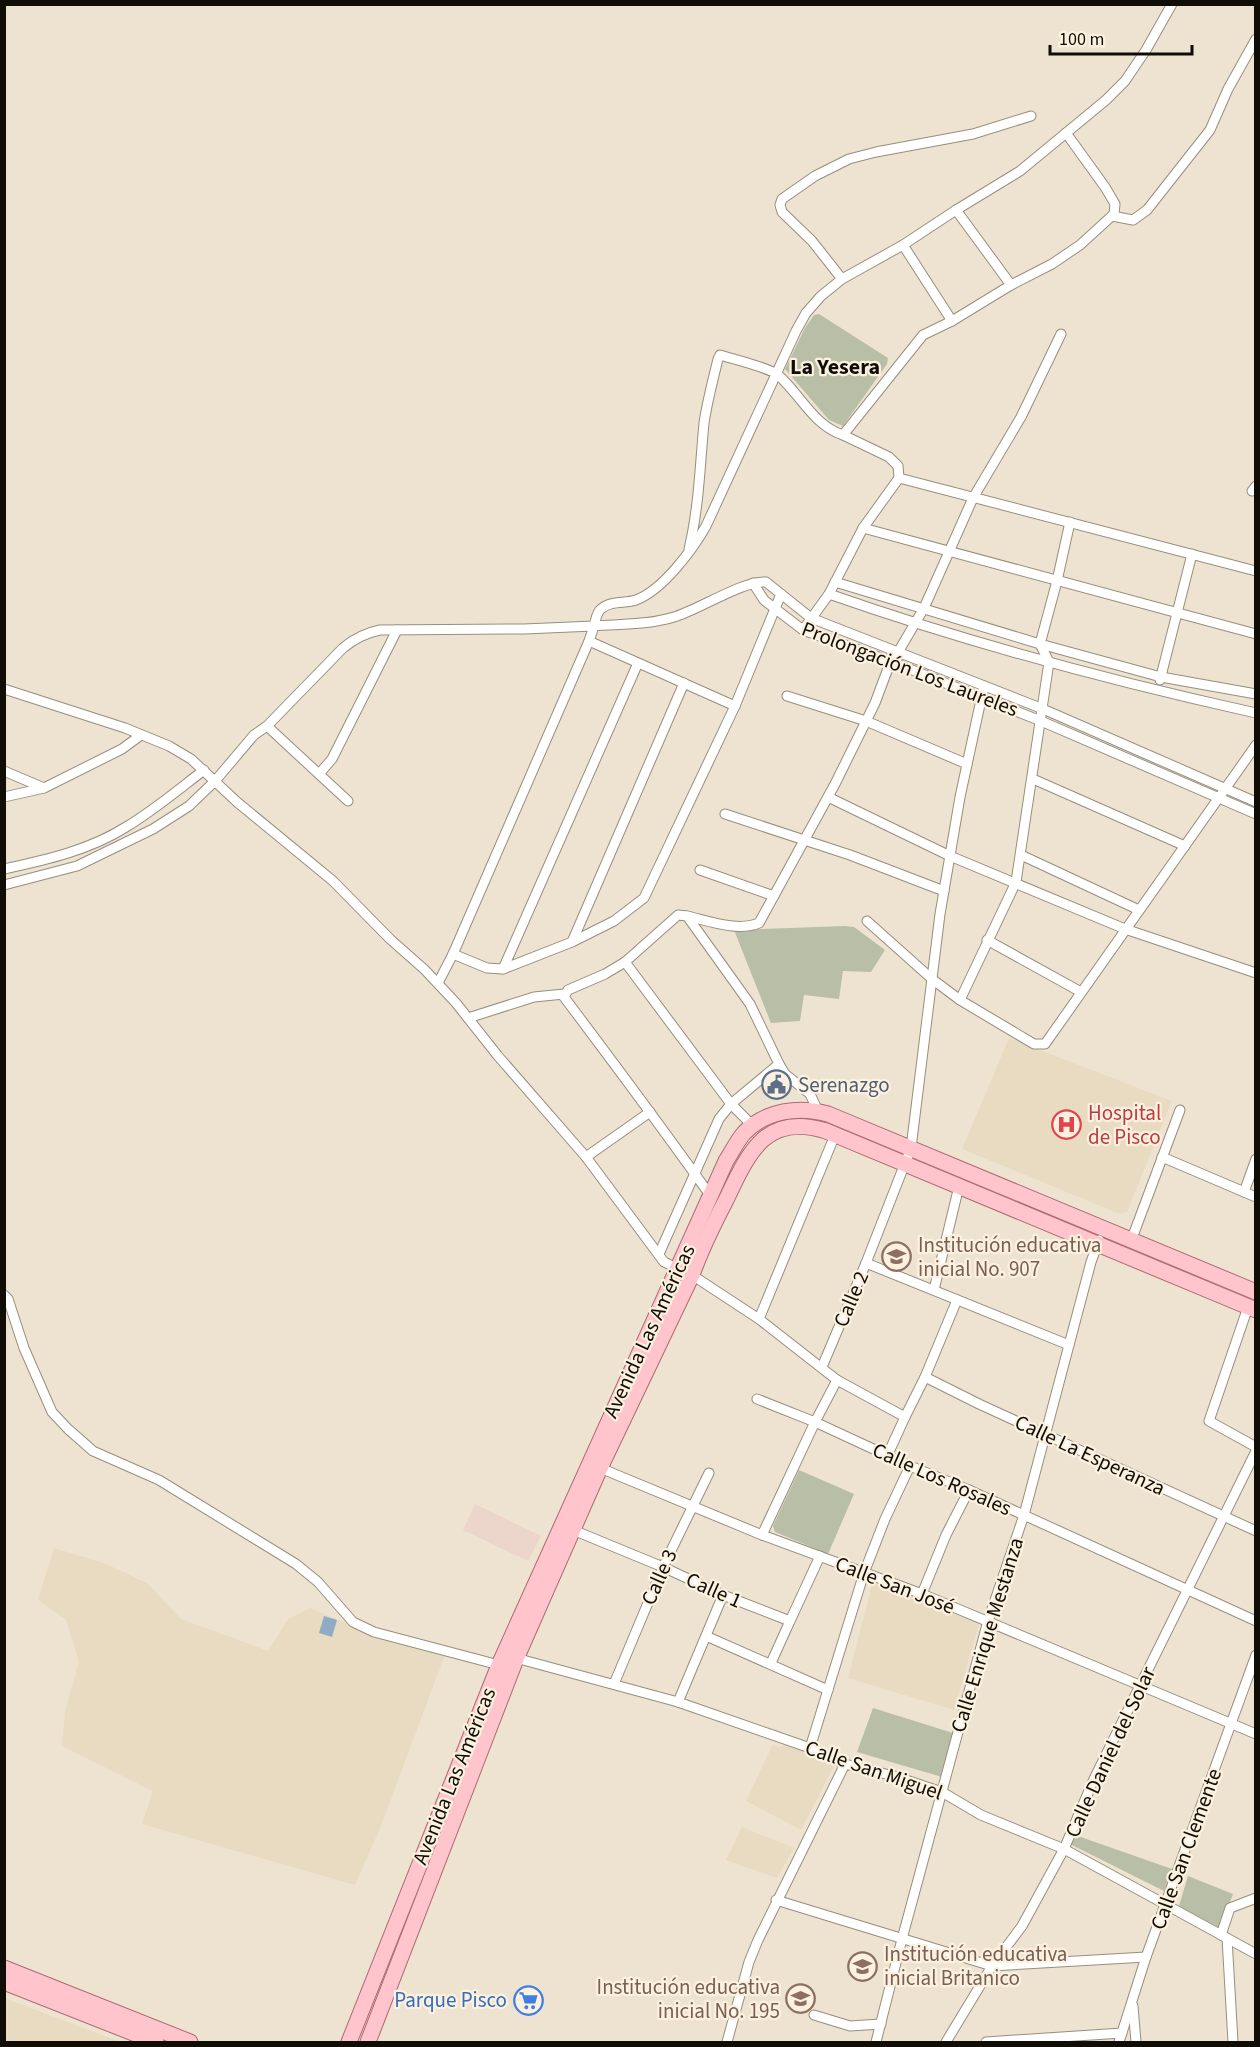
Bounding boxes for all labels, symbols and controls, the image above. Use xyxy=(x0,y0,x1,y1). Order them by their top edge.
scale bar xyxy=(1050,18,1192,56)
text: 100 m xyxy=(1059,27,1104,52)
district label: La Yesera xyxy=(790,351,880,383)
street label: Prolongación Los Laureles xyxy=(797,614,1023,724)
public building icon: Serenazgo xyxy=(761,1069,793,1101)
place label: Serenazgo xyxy=(798,1070,890,1100)
place label: Hospital de Pisco xyxy=(1088,1098,1161,1152)
hospital icon: Hospital de Pisco xyxy=(1051,1109,1083,1141)
place label: Institución educativa inicial No. 907 xyxy=(918,1230,1101,1284)
street label: Avenida Las Américas xyxy=(596,1239,703,1423)
school or university icon: Institución educativa inicial No. 907 xyxy=(881,1241,913,1273)
street label: Calle 2 xyxy=(826,1266,876,1332)
street label: Calle La Esperanza xyxy=(1010,1407,1170,1503)
street label: Calle Los Rosales xyxy=(868,1435,1016,1523)
street label: Calle Enrique Mestanza xyxy=(943,1534,1031,1736)
street label: Calle 3 xyxy=(633,1544,685,1610)
street label: Calle San José xyxy=(831,1548,959,1622)
street label: Calle 1 xyxy=(681,1564,747,1616)
street label: Calle Daniel del Solar xyxy=(1057,1661,1163,1842)
street label: Avenida Las Américas xyxy=(405,1683,503,1869)
street label: Calle San Miguel xyxy=(801,1732,947,1808)
street label: Calle San Clemente xyxy=(1143,1764,1229,1934)
place label: Institución educativa inicial Britanico xyxy=(884,1939,1067,1993)
school or university icon: Institución educativa inicial Britanico xyxy=(847,1950,879,1982)
place label: Institución educativa inicial No. 195 xyxy=(597,1972,780,2026)
school or university icon: Institución educativa inicial No. 195 xyxy=(785,1983,817,2015)
supermarket icon: Parque Pisco xyxy=(512,1984,544,2016)
place label: Parque Pisco xyxy=(394,1985,507,2015)

